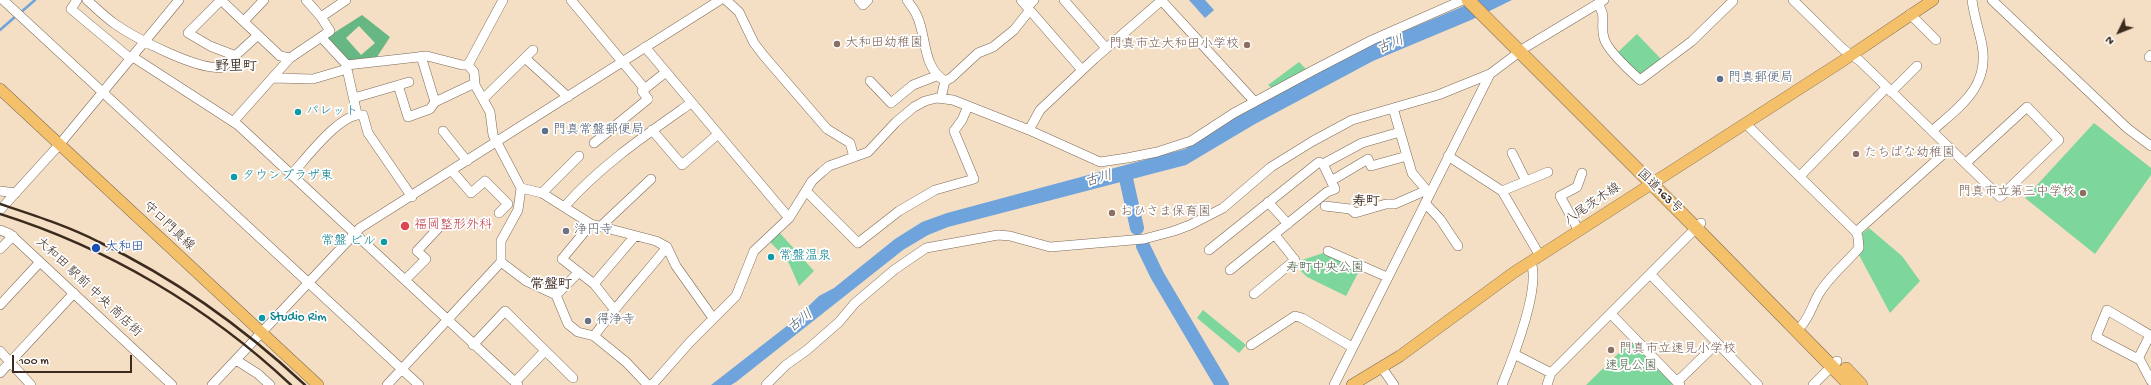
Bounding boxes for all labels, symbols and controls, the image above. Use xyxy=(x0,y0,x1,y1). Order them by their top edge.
north arrow xyxy=(2099,12,2139,52)
water label: 古川 xyxy=(1375,33,1407,59)
text: N xyxy=(2103,33,2117,47)
place label: 大和田幼稚園 xyxy=(845,36,923,52)
place label: 門真市立大和田小学校 xyxy=(1109,37,1239,53)
marker: 大和田幼稚園 xyxy=(832,39,842,49)
marker: 門真市立大和田小学校 xyxy=(1242,40,1252,50)
district label: 野里町 xyxy=(215,60,257,76)
place label: 門真郵便局 xyxy=(1728,71,1793,87)
marker: 門真郵便局 xyxy=(1715,74,1725,84)
place label: パレット xyxy=(306,104,358,120)
marker: パレット xyxy=(293,107,303,117)
place label: 門真常盤郵便局 xyxy=(553,123,644,139)
marker: 門真常盤郵便局 xyxy=(540,126,550,136)
place label: たちばな幼稚園 xyxy=(1864,146,1955,162)
marker: たちばな幼稚園 xyxy=(1851,149,1861,159)
street label: 国道163号 xyxy=(1633,166,1685,218)
water label: 古川 xyxy=(1083,168,1115,192)
place label: タウンプラザ東 xyxy=(242,169,333,185)
marker: タウンプラザ東 xyxy=(229,172,239,182)
street label: 八尾茨木線 xyxy=(1562,180,1624,230)
place label: 門真市立第三中学校 xyxy=(1958,185,2075,201)
marker: 門真市立第三中学校 xyxy=(2078,188,2088,198)
district label: 寿町 xyxy=(1352,195,1380,211)
street label: 守口門真線 xyxy=(139,199,197,255)
place label: おひさま保育園 xyxy=(1120,205,1211,221)
marker: おひさま保育園 xyxy=(1107,208,1117,218)
place label: 福岡整形外科 xyxy=(414,218,492,234)
marker: 福岡整形外科 xyxy=(399,220,411,232)
place label: 浄円寺 xyxy=(574,223,613,239)
marker: 浄円寺 xyxy=(561,226,571,236)
place label: 常盤 ビル xyxy=(321,234,376,250)
street label: 大和田 駅前 中央 商店街 xyxy=(32,235,144,341)
marker: 常盤 ビル xyxy=(379,237,389,247)
place label: 大和田 xyxy=(105,240,144,256)
marker: 大和田 xyxy=(90,242,102,254)
place label: 常盤温泉 xyxy=(779,249,831,265)
marker: 常盤温泉 xyxy=(766,252,776,262)
park label: 寿町中央公園 xyxy=(1286,261,1364,277)
district label: 常盤町 xyxy=(530,278,572,294)
water label: 古川 xyxy=(785,307,817,337)
place label: Studio Rim xyxy=(270,310,327,326)
marker: Studio Rim xyxy=(257,313,267,323)
place label: 得浄寺 xyxy=(596,313,635,329)
marker: 得浄寺 xyxy=(583,316,593,326)
place label: 門真市立速見小学校 xyxy=(1619,342,1736,358)
marker: 門真市立速見小学校 xyxy=(1606,345,1616,355)
scale bar xyxy=(14,347,134,373)
text: 100 m xyxy=(19,355,49,369)
park label: 速見公園 xyxy=(1605,359,1657,375)

